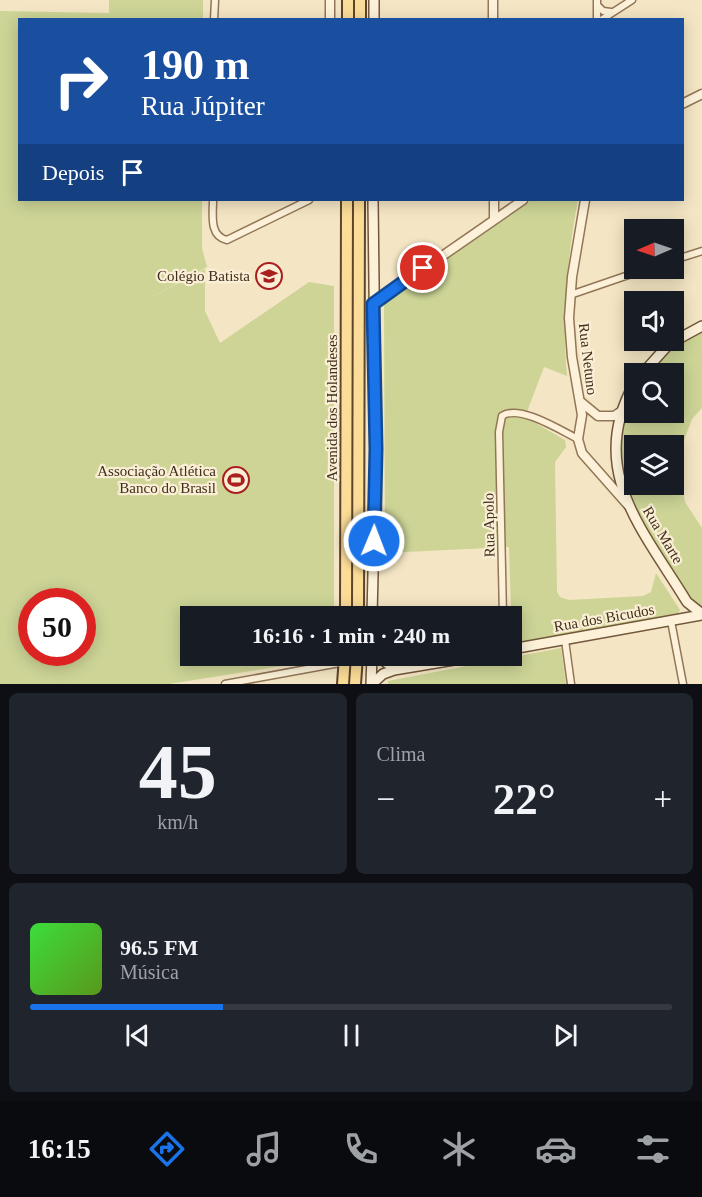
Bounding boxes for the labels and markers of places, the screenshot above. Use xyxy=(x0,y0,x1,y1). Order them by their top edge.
pin xyxy=(397,242,448,293)
school or university icon: Colégio Batista xyxy=(254,261,284,291)
place label: Colégio Batista xyxy=(157,268,250,284)
place label: Associação Atlética Banco do Brasil xyxy=(97,463,216,496)
sports icon: Associação Atlética Banco do Brasil xyxy=(221,465,251,495)

